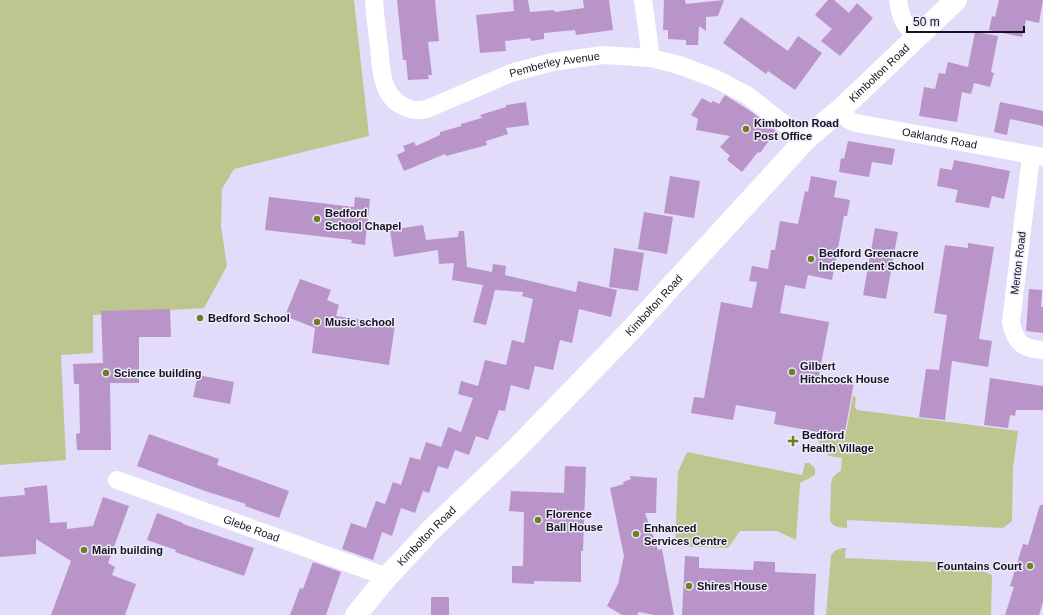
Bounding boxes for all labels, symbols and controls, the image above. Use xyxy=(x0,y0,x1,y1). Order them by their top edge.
scale bar xyxy=(907,8,1024,34)
text: 50 m xyxy=(913,15,940,29)
street label: Kimbolton Road xyxy=(847,42,912,104)
street label: Pemberley Avenue xyxy=(508,50,601,79)
place label: Kimbolton Road Post Office xyxy=(754,117,839,142)
marker: Kimbolton Road Post Office xyxy=(741,124,751,134)
street label: Oaklands Road xyxy=(901,126,978,151)
place label: Bedford School Chapel xyxy=(325,207,401,232)
marker: Bedford School Chapel xyxy=(312,214,322,224)
street label: Merton Road xyxy=(1008,231,1028,295)
place label: Bedford Greenacre Independent School xyxy=(819,247,924,272)
marker: Bedford Greenacre Independent School xyxy=(806,254,816,264)
street label: Kimbolton Road xyxy=(623,272,685,338)
place label: Bedford School xyxy=(208,312,290,324)
marker: Bedford School xyxy=(195,313,205,323)
place label: Music school xyxy=(325,316,395,328)
marker: Music school xyxy=(312,317,322,327)
place label: Gilbert Hitchcock House xyxy=(800,360,889,385)
place label: Science building xyxy=(114,367,201,379)
marker: Gilbert Hitchcock House xyxy=(787,367,797,377)
marker: Science building xyxy=(101,368,111,378)
place label: Bedford Health Village xyxy=(802,429,874,454)
marker: Bedford Health Village xyxy=(787,435,799,447)
street label: Kimbolton Road xyxy=(395,504,458,568)
place label: Florence Ball House xyxy=(546,508,603,533)
street label: Glebe Road xyxy=(222,513,281,544)
marker: Florence Ball House xyxy=(533,515,543,525)
place label: Enhanced Services Centre xyxy=(644,522,727,547)
marker: Enhanced Services Centre xyxy=(631,529,641,539)
place label: Main building xyxy=(92,544,163,556)
marker: Main building xyxy=(79,545,89,555)
place label: Fountains Court xyxy=(937,560,1022,572)
marker: Fountains Court xyxy=(1025,561,1035,571)
place label: Shires House xyxy=(697,580,767,592)
marker: Shires House xyxy=(684,581,694,591)

